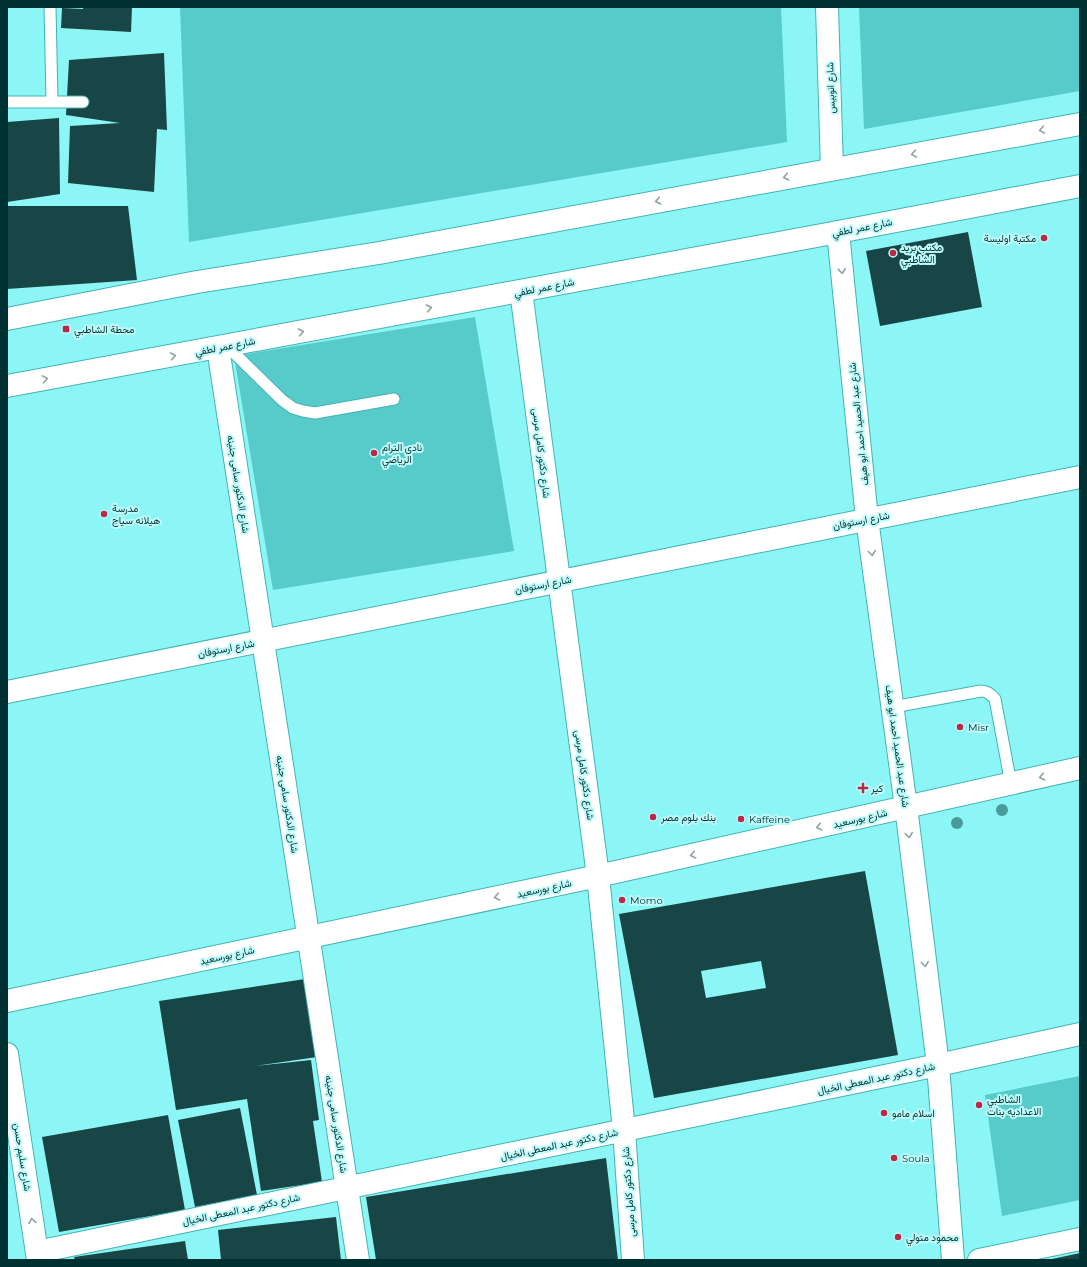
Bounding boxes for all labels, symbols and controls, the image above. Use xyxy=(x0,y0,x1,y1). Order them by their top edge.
street label: شارع انوبيس xyxy=(823,62,838,114)
one-way arrow xyxy=(1039,126,1045,134)
one-way arrow xyxy=(911,149,917,157)
one-way arrow xyxy=(783,172,789,181)
one-way arrow xyxy=(655,196,661,205)
street label: شارع عمر لطفي xyxy=(831,215,894,242)
place label: مكتبة اوليسة xyxy=(984,232,1036,245)
marker: مكتبة اوليسة xyxy=(1039,233,1049,243)
place label: مكتب بريد الشاطبي xyxy=(901,241,942,268)
marker: مكتب بريد الشاطبي xyxy=(888,248,898,258)
one-way arrow xyxy=(837,268,846,274)
street label: شارع عمر لطفي xyxy=(513,275,576,302)
one-way arrow xyxy=(426,304,432,313)
place label: محطة الشاطبي xyxy=(74,323,134,338)
marker: محطة الشاطبي xyxy=(61,324,71,334)
one-way arrow xyxy=(298,328,304,337)
street label: شارع عمر لطفي xyxy=(194,334,257,361)
one-way arrow xyxy=(170,352,176,361)
street label: شارع عبد الحميد احمد ابو هيف xyxy=(846,362,871,486)
one-way arrow xyxy=(42,376,48,384)
street label: شارع دكتور كامل مرسى xyxy=(530,407,553,499)
street label: شارع الدكتور سامى جنينه xyxy=(224,434,253,534)
place label: نادي الترام الرياضي xyxy=(382,441,422,468)
marker: نادي الترام الرياضي xyxy=(369,448,379,458)
place label: مدرسة هيلانه سياج xyxy=(112,502,160,527)
marker: مدرسة هيلانه سياج xyxy=(99,509,109,519)
street label: شارع ارستوفان xyxy=(832,509,891,532)
one-way arrow xyxy=(867,550,876,556)
street label: شارع ارستوفان xyxy=(514,573,573,596)
street label: شارع ارستوفان xyxy=(197,637,256,660)
street label: شارع عبد الحميد احمد ابو هيف xyxy=(882,684,913,808)
place label: Misr xyxy=(968,721,989,734)
marker: Misr xyxy=(955,722,965,732)
street label: شارع دكتور كامل مرسى xyxy=(572,729,597,821)
street label: شارع الدكتور سامى جنينه xyxy=(273,754,302,854)
one-way arrow xyxy=(1039,772,1045,780)
place label: كير xyxy=(870,782,884,795)
marker: كير xyxy=(858,783,868,793)
street label: شارع بورسعيد xyxy=(832,806,889,831)
place label: بنك بلوم مصر xyxy=(660,811,716,824)
marker: بنك بلوم مصر xyxy=(648,812,658,822)
place label: Kaffeine xyxy=(749,813,790,826)
marker: Kaffeine xyxy=(736,814,746,824)
one-way arrow xyxy=(816,822,823,830)
one-way arrow xyxy=(905,832,914,838)
one-way arrow xyxy=(689,850,696,859)
street label: شارع بورسعيد xyxy=(516,876,573,901)
one-way arrow xyxy=(494,893,500,901)
place label: Momo xyxy=(630,894,663,907)
marker: Momo xyxy=(617,895,627,905)
street label: شارع بورسعيد xyxy=(199,943,256,968)
one-way arrow xyxy=(920,961,929,967)
street label: شارع دكتور عبد المعطى الخيال xyxy=(816,1060,936,1097)
street label: شارع الدكتور سامى جنينه xyxy=(322,1074,351,1174)
place label: الشاطبي الاعداديه بنات xyxy=(987,1093,1041,1118)
marker: الشاطبي الاعداديه بنات xyxy=(974,1100,984,1110)
place label: اسلام مامو xyxy=(892,1107,935,1120)
marker: اسلام مامو xyxy=(879,1108,889,1118)
street label: شارع سليم حسن xyxy=(11,1122,34,1192)
street label: شارع دكتور عبد المعطى الخيال xyxy=(499,1126,619,1163)
street label: شارع دكتور كامل مرسى xyxy=(619,1146,638,1238)
place label: Soula xyxy=(902,1152,930,1165)
marker: Soula xyxy=(889,1153,899,1163)
street label: شارع دكتور عبد المعطى الخيال xyxy=(181,1191,301,1228)
one-way arrow xyxy=(28,1218,37,1225)
place label: محمود متولي xyxy=(906,1231,958,1246)
marker: محمود متولي xyxy=(893,1232,903,1242)

